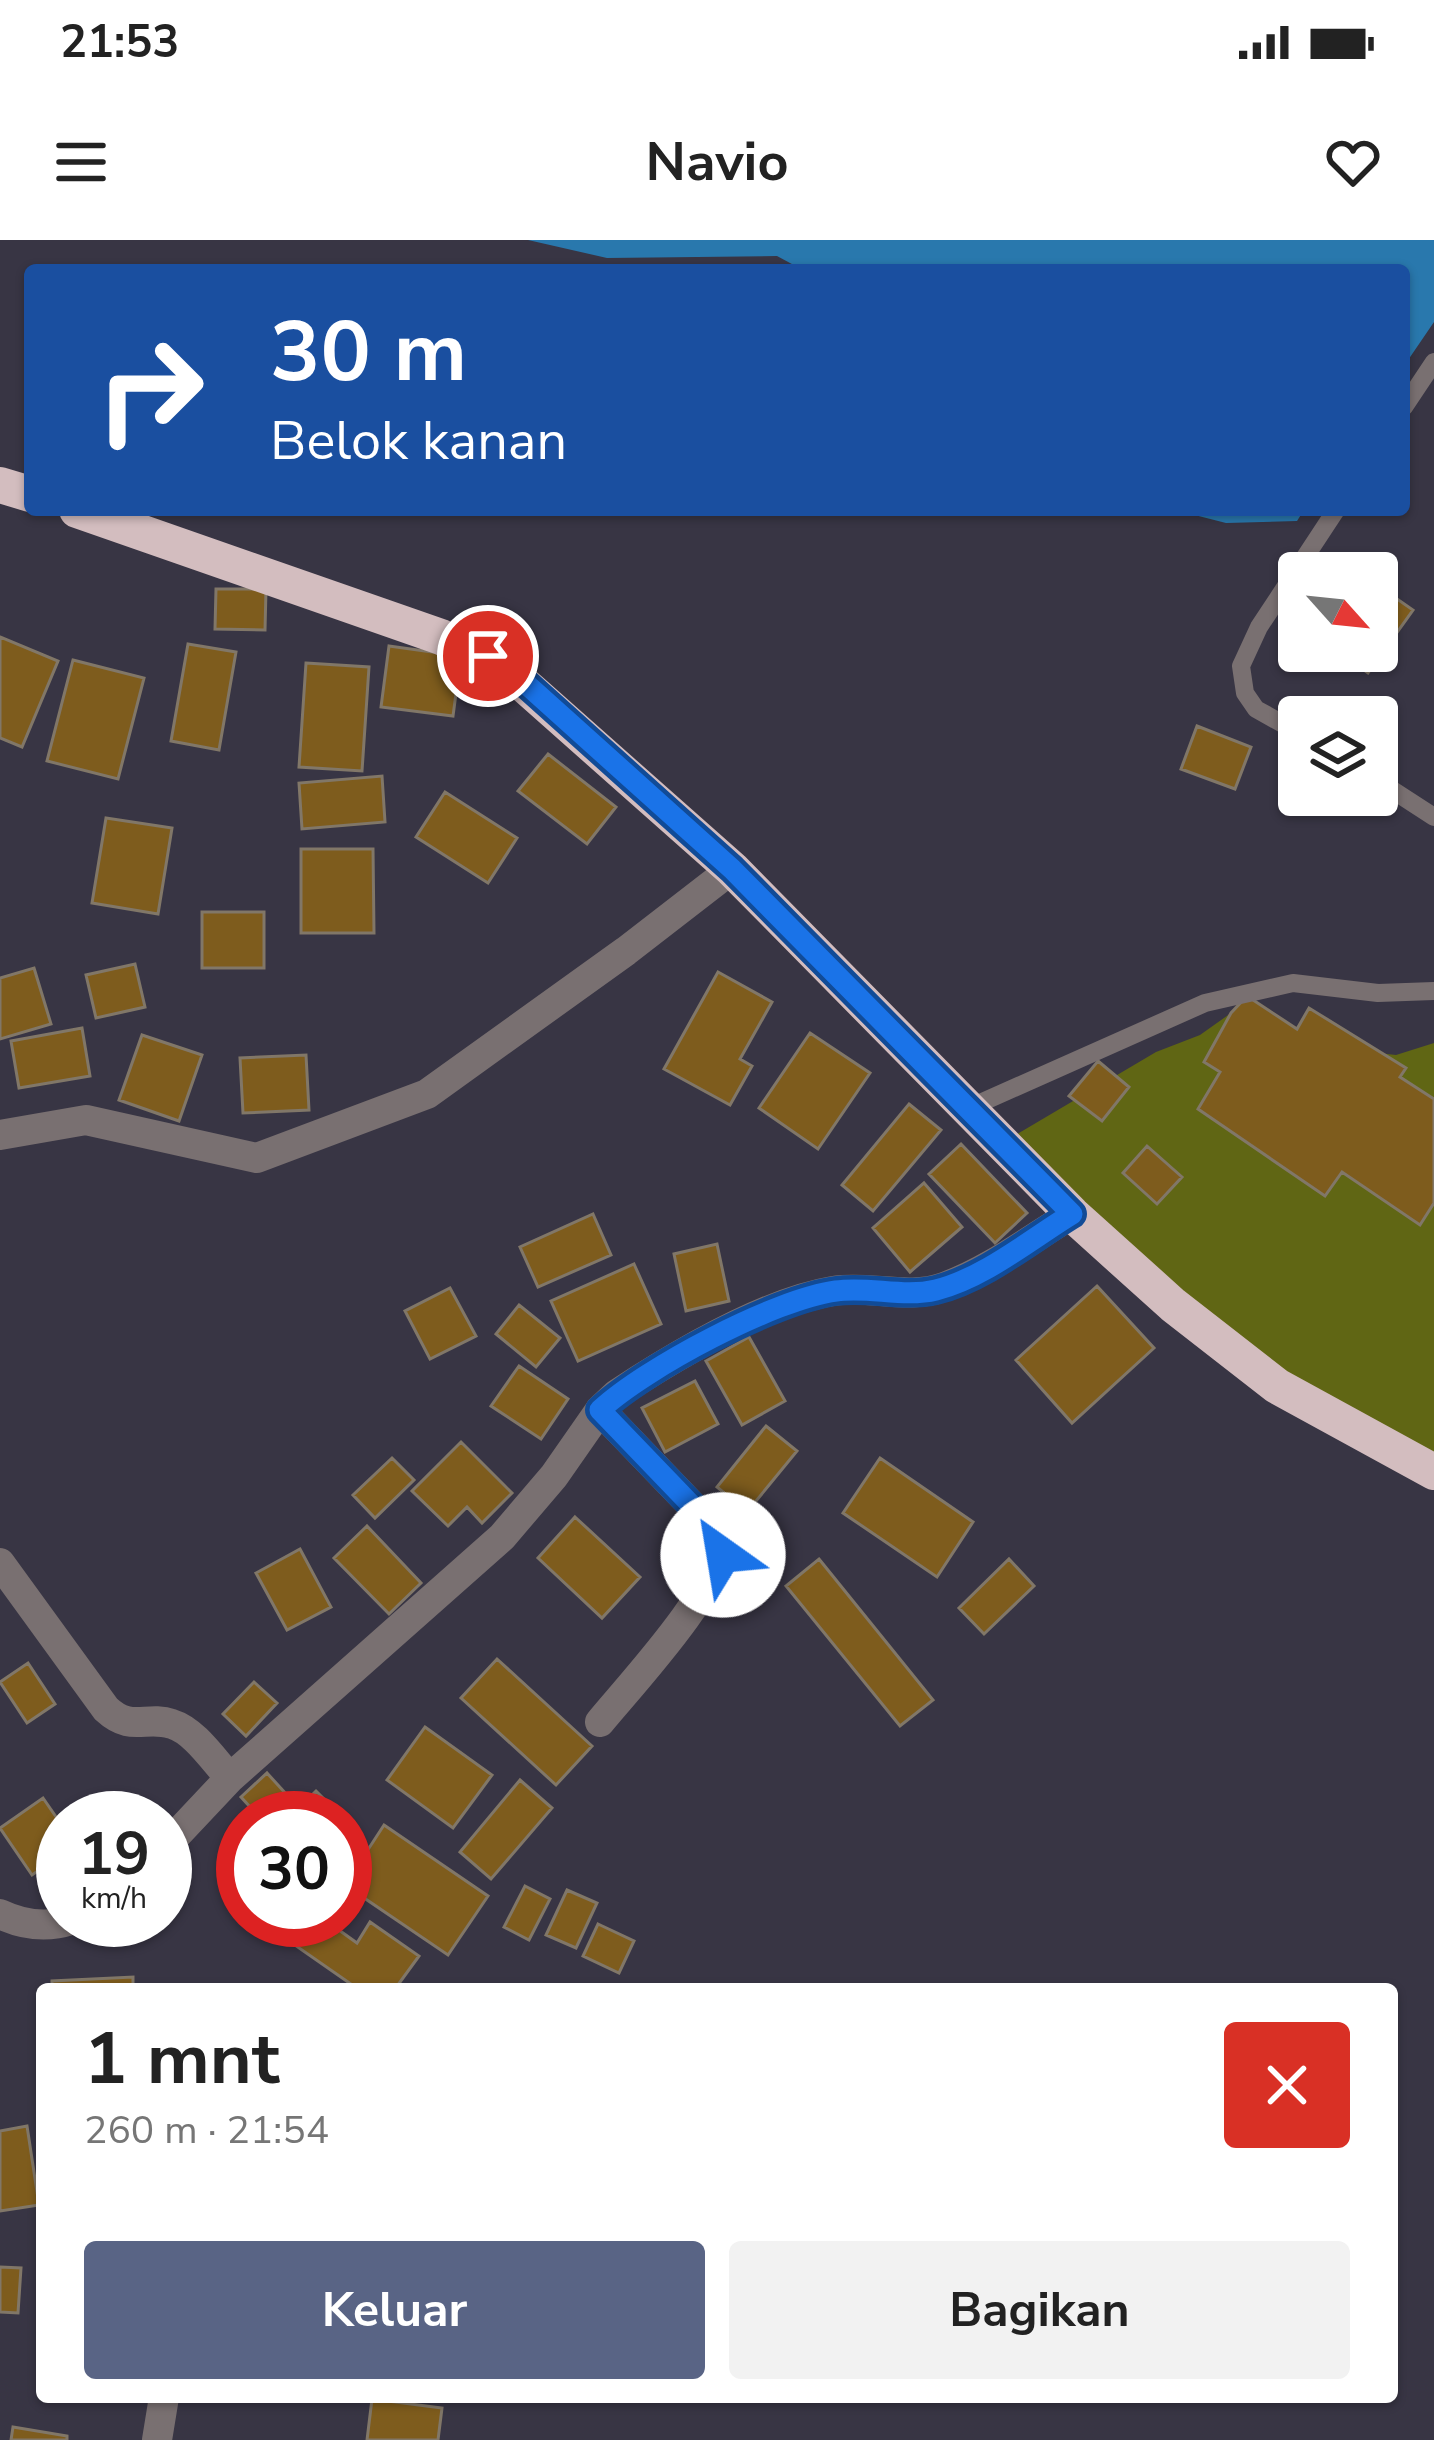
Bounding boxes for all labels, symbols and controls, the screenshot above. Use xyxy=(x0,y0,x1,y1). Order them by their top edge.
text: 21:53 xyxy=(60,12,179,73)
text: Navio xyxy=(646,125,789,199)
icon: menu xyxy=(48,129,114,195)
icon: heart xyxy=(1320,129,1386,195)
text: 30 m xyxy=(270,295,467,410)
icon: right xyxy=(72,312,228,468)
text: Belok kanan xyxy=(270,404,567,478)
north arrow xyxy=(1278,552,1398,672)
map controls xyxy=(1278,552,1398,816)
pin xyxy=(437,605,539,707)
icon: arrive xyxy=(455,623,521,689)
button: layers xyxy=(1278,696,1398,816)
position arrow xyxy=(660,1492,786,1618)
speed limit sign: 30 xyxy=(216,1791,372,1947)
text: 19 xyxy=(78,1813,150,1895)
text: km/h xyxy=(81,1878,147,1919)
text: 1 mnt xyxy=(84,2010,280,2108)
button: close xyxy=(1224,2022,1350,2148)
text: 260 m · 21:54 xyxy=(84,2104,329,2157)
button: Keluar xyxy=(84,2241,705,2379)
button: Bagikan xyxy=(729,2241,1350,2379)

